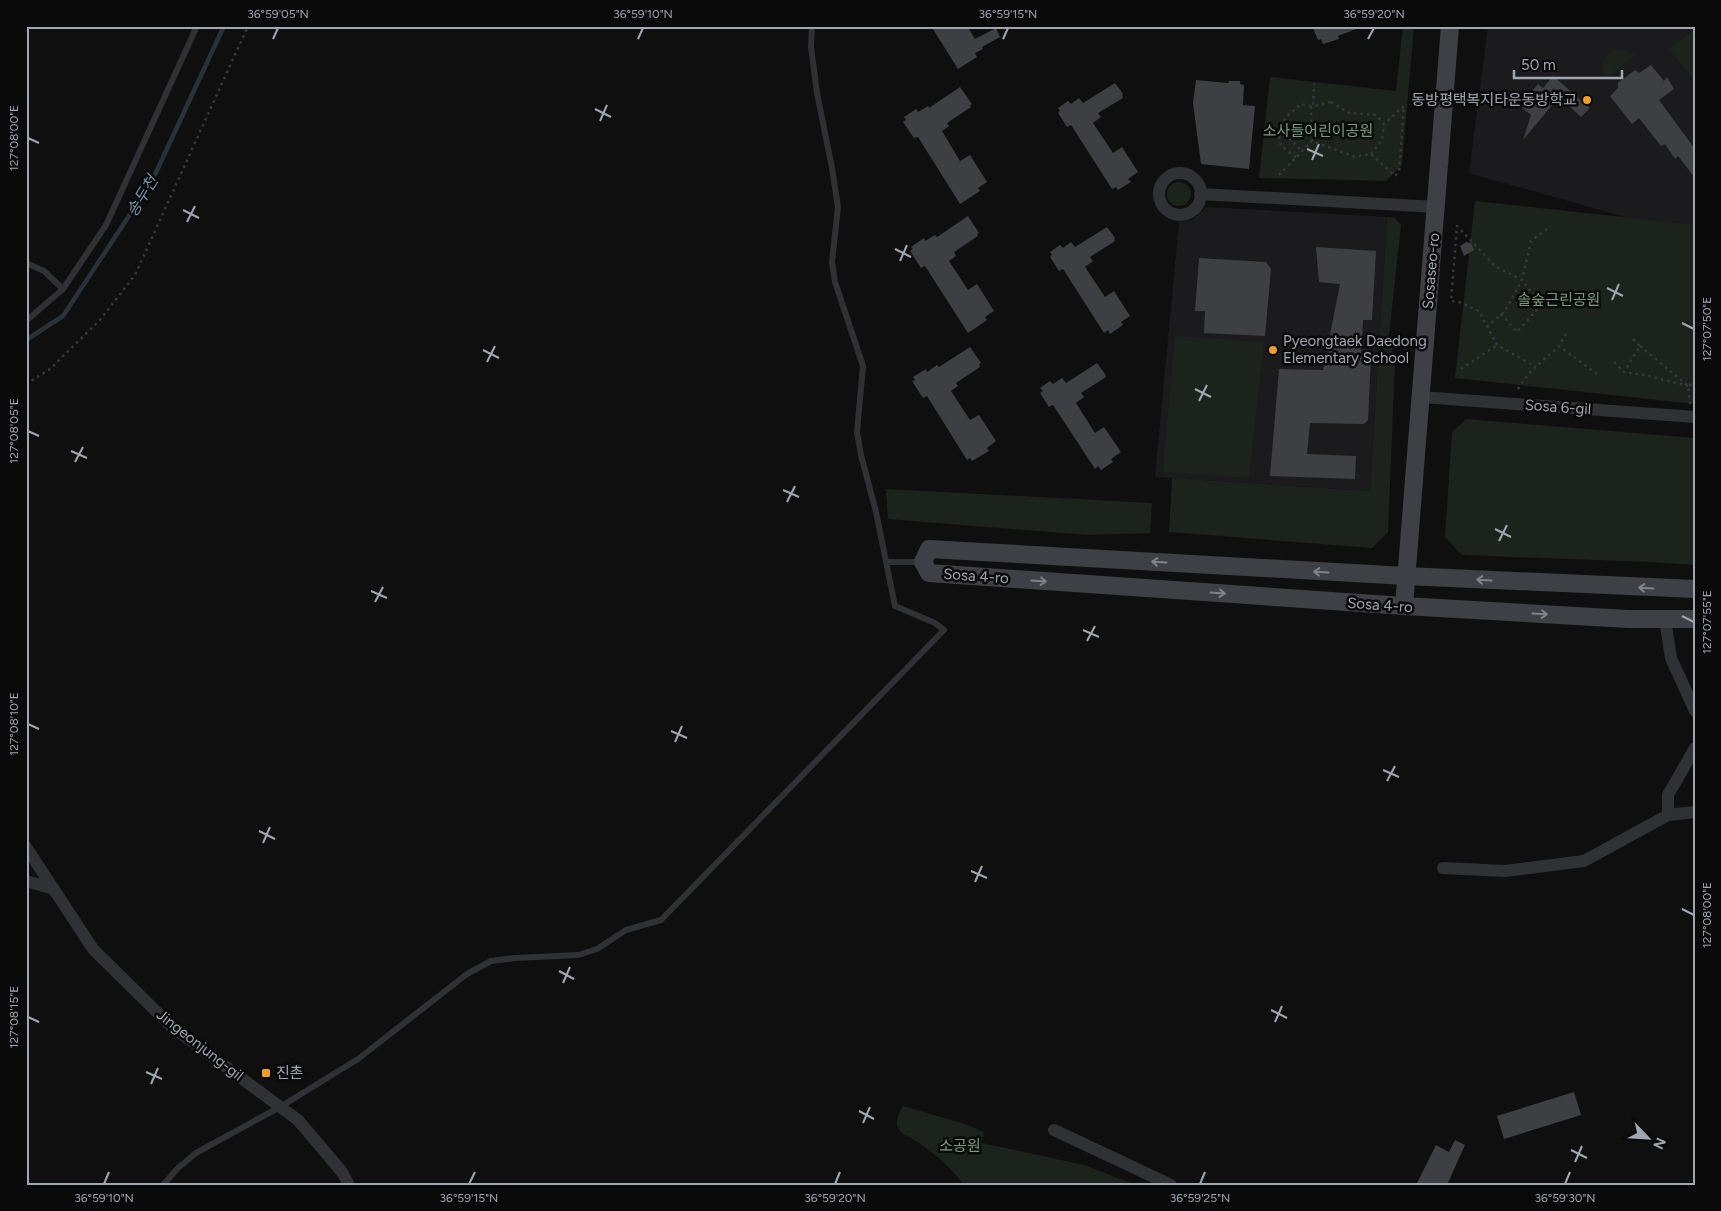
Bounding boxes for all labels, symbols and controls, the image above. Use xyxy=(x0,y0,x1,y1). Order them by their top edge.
text: 36°59'05"N xyxy=(247,7,309,21)
text: 36°59'10"N xyxy=(613,7,673,21)
text: 36°59'15"N xyxy=(979,7,1037,21)
text: 36°59'20"N xyxy=(1343,7,1405,21)
scale bar xyxy=(1514,48,1621,80)
text: 50 m xyxy=(1521,56,1556,74)
place label: 동방평택복지타운동방학교 xyxy=(1411,91,1577,109)
marker: 동방평택복지타운동방학교 xyxy=(1581,94,1593,106)
text: 127°08'00"E xyxy=(7,105,21,171)
park label: 소사들어린이공원 xyxy=(1263,122,1373,140)
water label: 송두천 xyxy=(122,170,163,220)
street label: Sosaseo-ro xyxy=(1419,232,1443,310)
park label: 솔숲근린공원 xyxy=(1518,291,1600,309)
text: 127°07'50"E xyxy=(1700,297,1714,361)
place label: Pyeongtaek Daedong Elementary School xyxy=(1283,332,1427,367)
marker: Pyeongtaek Daedong Elementary School xyxy=(1267,344,1279,356)
street label: Sosa 6-gil xyxy=(1524,396,1592,418)
text: 127°08'05"E xyxy=(7,398,21,464)
one-way arrow xyxy=(1151,558,1167,567)
street label: Sosa 4-ro xyxy=(943,565,1010,587)
one-way arrow xyxy=(1314,567,1330,576)
one-way arrow xyxy=(1031,576,1047,585)
one-way arrow xyxy=(1476,576,1492,585)
one-way arrow xyxy=(1638,584,1654,593)
one-way arrow xyxy=(1210,589,1226,598)
text: 127°07'55"E xyxy=(1700,590,1714,654)
street label: Sosa 4-ro xyxy=(1347,594,1414,616)
one-way arrow xyxy=(1532,610,1548,619)
text: 127°08'10"E xyxy=(7,692,21,756)
text: 127°08'00"E xyxy=(1700,882,1714,948)
text: 127°08'15"E xyxy=(7,986,21,1048)
street label: Jingeonjung-gil xyxy=(153,1006,247,1084)
place label: 진촌 xyxy=(276,1064,304,1082)
marker: 진촌 xyxy=(260,1067,272,1079)
north arrow xyxy=(1624,1114,1674,1164)
text: N xyxy=(1649,1135,1669,1152)
park label: 소공원 xyxy=(939,1137,981,1155)
text: 36°59'10"N xyxy=(74,1191,134,1205)
text: 36°59'15"N xyxy=(440,1191,498,1205)
text: 36°59'20"N xyxy=(804,1191,866,1205)
text: 36°59'25"N xyxy=(1170,1191,1230,1205)
text: 36°59'30"N xyxy=(1534,1191,1596,1205)

